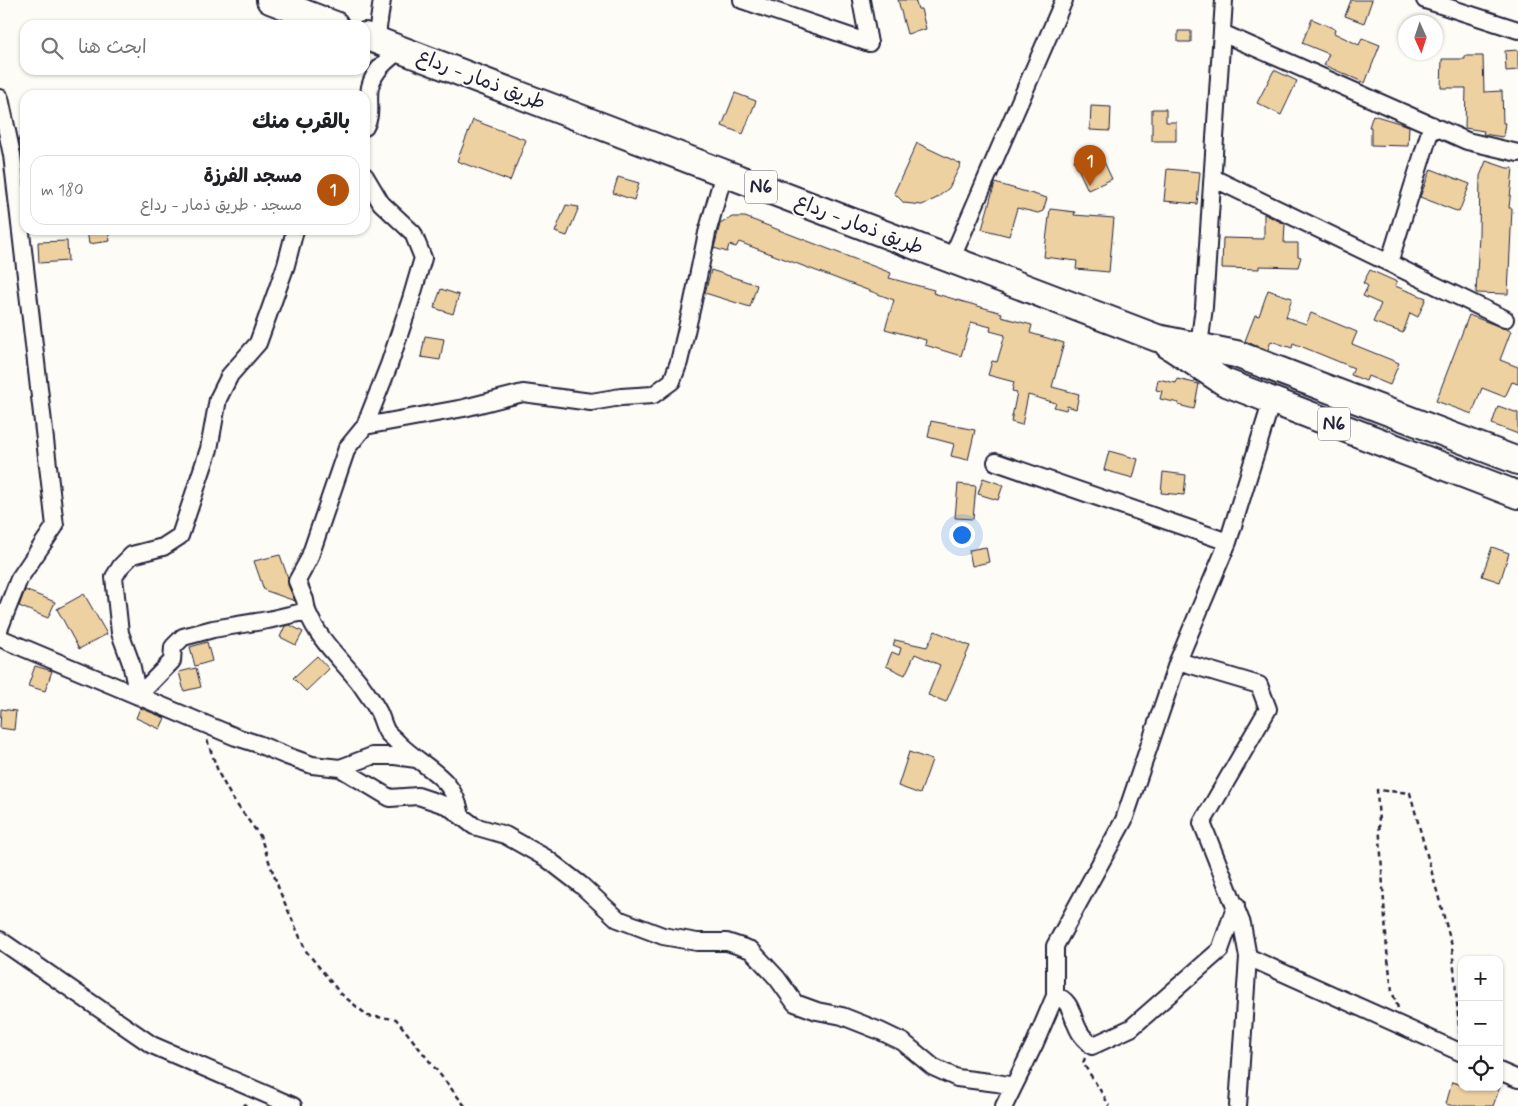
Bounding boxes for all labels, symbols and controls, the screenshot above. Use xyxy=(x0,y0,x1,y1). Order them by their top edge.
north arrow xyxy=(1398,15,1443,60)
search box xyxy=(20,20,370,75)
icon: search xyxy=(38,34,66,62)
text: ابحث هنا xyxy=(78,35,147,60)
street label: طريق ذمار - رداع xyxy=(413,43,549,117)
text: بالقرب منك xyxy=(252,108,350,136)
pin: 1 xyxy=(1074,145,1106,186)
text: مسجد الفرزة xyxy=(204,164,302,189)
road number: N6 xyxy=(745,170,777,203)
text: 180 m xyxy=(41,180,84,201)
text: 1 xyxy=(329,180,337,201)
street label: طريق ذمار - رداع xyxy=(791,188,927,262)
text: مسجد · طريق ذمار - رداع xyxy=(140,195,302,216)
road number: N6 xyxy=(1318,408,1350,440)
your location xyxy=(949,522,975,548)
map controls xyxy=(1458,956,1503,1091)
button: + xyxy=(1458,956,1503,1001)
button: − xyxy=(1458,1001,1503,1046)
button: locate xyxy=(1458,1046,1503,1091)

